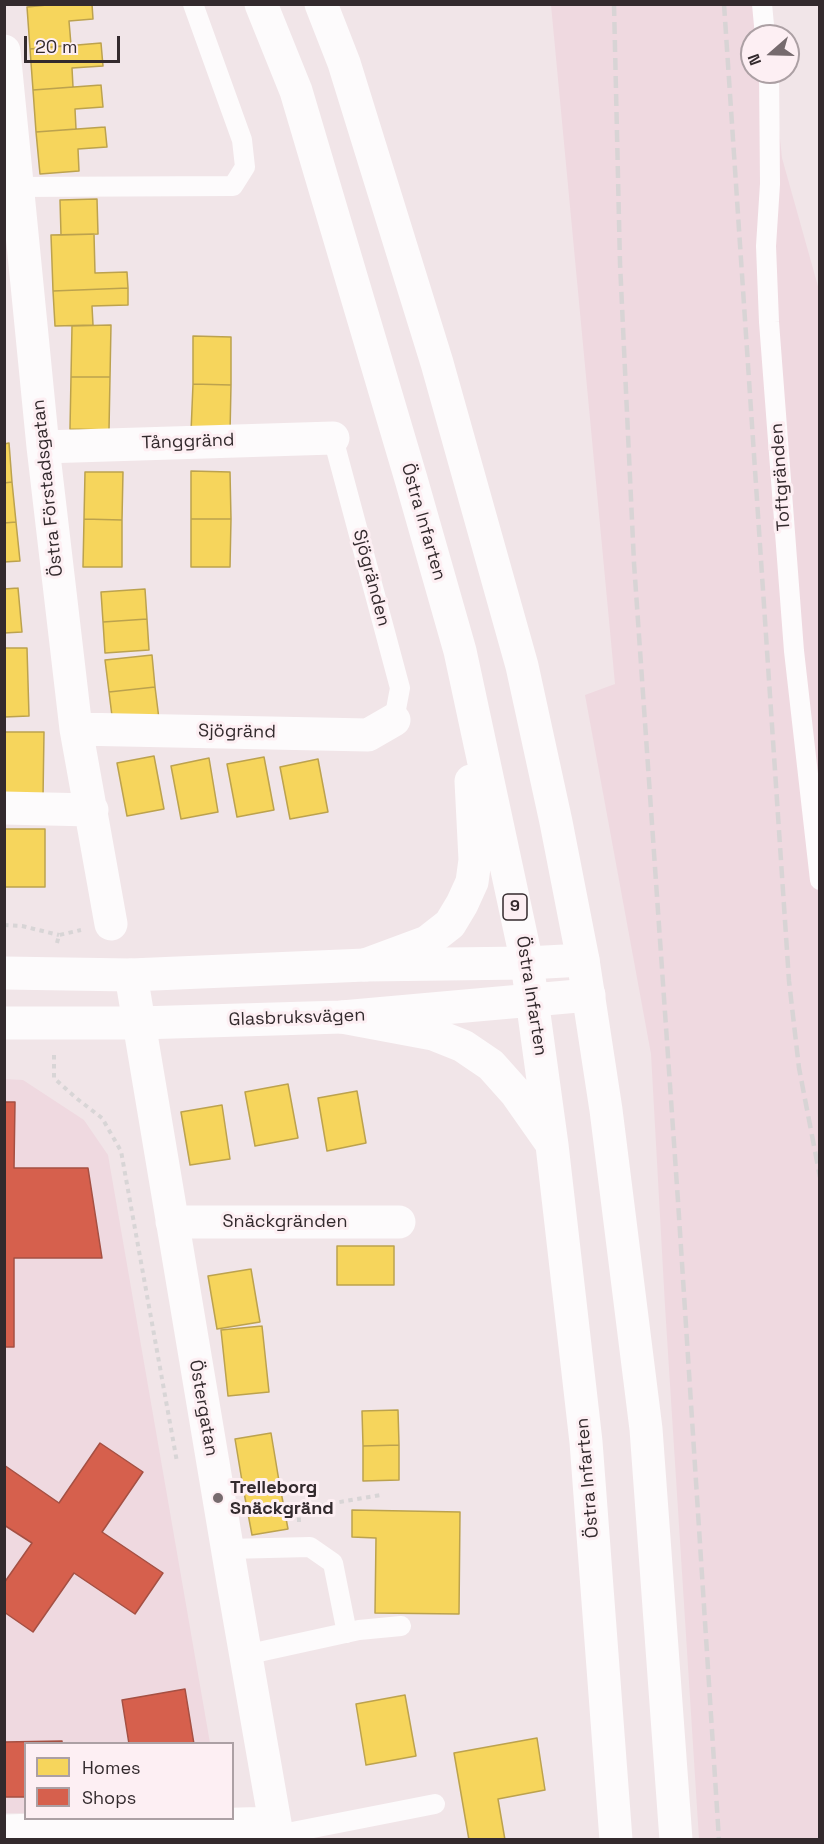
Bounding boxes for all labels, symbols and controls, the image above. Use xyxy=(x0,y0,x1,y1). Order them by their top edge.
scale bar xyxy=(27,24,123,62)
north arrow xyxy=(740,24,800,84)
text: 20 m xyxy=(35,35,78,58)
text: N xyxy=(743,51,766,68)
street label: Östra Förstadsgatan xyxy=(28,398,68,578)
street label: Toftgränden xyxy=(766,422,796,532)
street label: Tånggränd xyxy=(141,430,235,454)
street label: Östra Infarten xyxy=(396,461,450,583)
street label: Sjögränden xyxy=(348,527,394,629)
street label: Sjögränd xyxy=(198,721,276,743)
road number: 9 xyxy=(503,894,527,920)
street label: Östra Infarten xyxy=(511,935,551,1057)
street label: Glasbruksvägen xyxy=(228,1005,366,1031)
street label: Snäckgränden xyxy=(223,1211,347,1233)
street label: Östergatan xyxy=(184,1358,222,1458)
street label: Östra Infarten xyxy=(572,1417,604,1539)
place label: Trelleborg Snäckgränd xyxy=(230,1477,334,1520)
marker: Trelleborg Snäckgränd xyxy=(211,1491,225,1505)
legend xyxy=(24,1742,234,1820)
text: Homes xyxy=(82,1756,141,1779)
text: Shops xyxy=(82,1786,136,1809)

